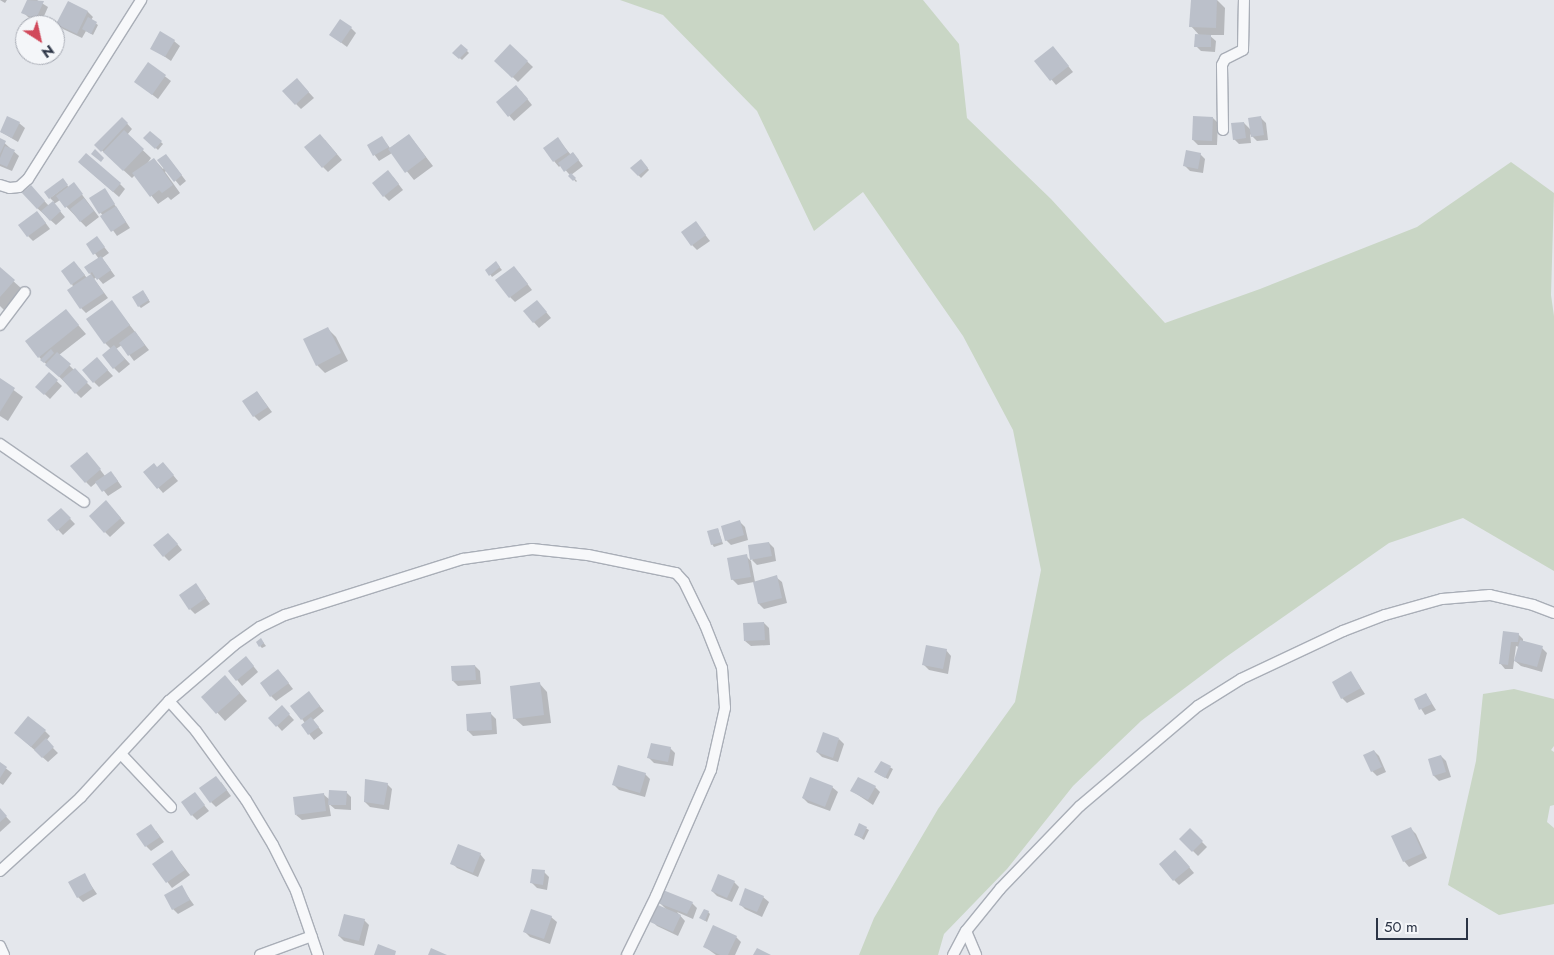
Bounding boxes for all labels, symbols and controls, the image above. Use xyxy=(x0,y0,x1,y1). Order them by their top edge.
north arrow xyxy=(15,15,65,65)
text: N xyxy=(38,40,58,63)
scale bar xyxy=(1379,908,1472,940)
text: 50 m xyxy=(1384,916,1418,938)

